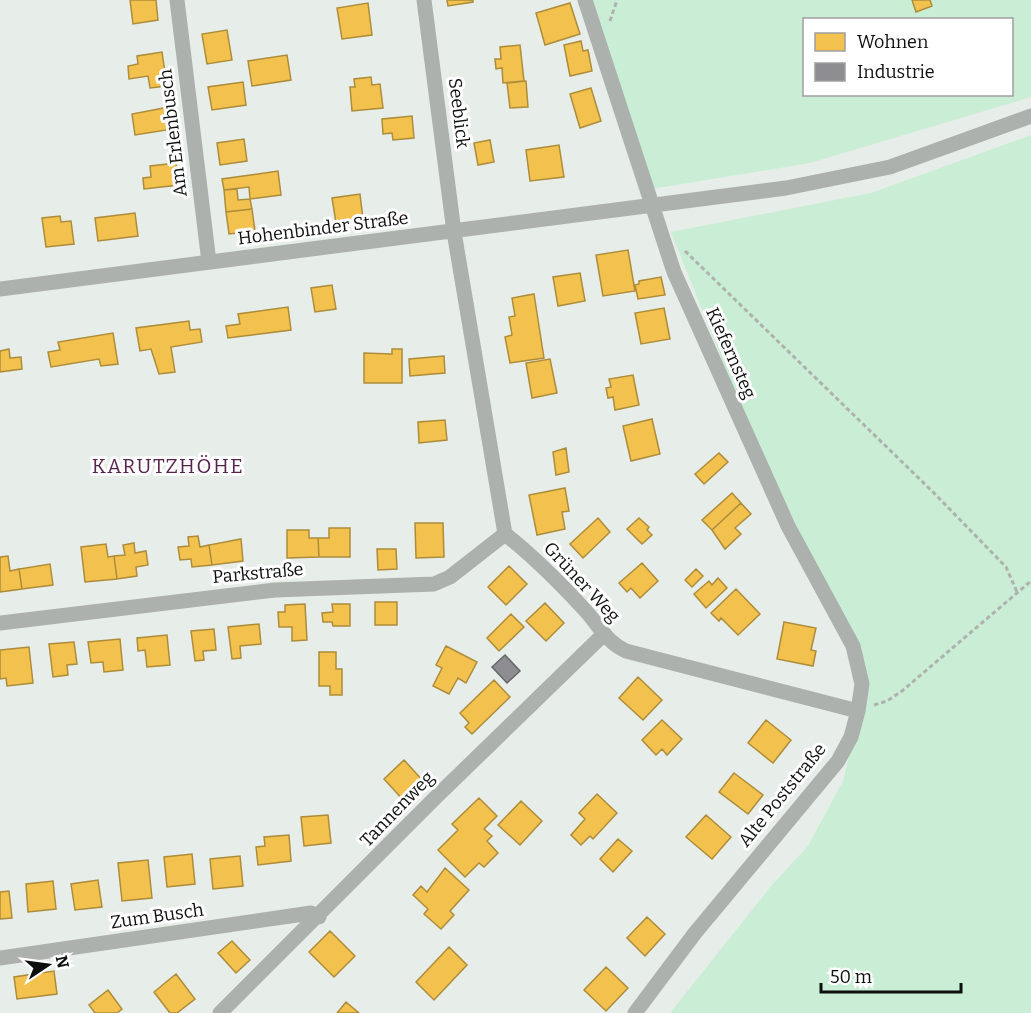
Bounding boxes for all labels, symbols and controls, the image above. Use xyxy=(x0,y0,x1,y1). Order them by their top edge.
legend xyxy=(803,18,1013,96)
text: Wohnen xyxy=(857,31,929,53)
text: Industrie xyxy=(857,61,935,83)
street label: Am Erlenbusch xyxy=(154,68,192,198)
street label: Seeblick xyxy=(444,77,474,150)
street label: Hohenbinder Straße xyxy=(236,207,410,249)
street label: Kiefernsteg xyxy=(701,304,761,402)
district label: KARUTZHÖHE xyxy=(92,454,244,478)
street label: Grüner Weg xyxy=(539,537,625,627)
street label: Parkstraße xyxy=(212,558,304,588)
street label: Alte Poststraße xyxy=(734,739,830,851)
street label: Tannenweg xyxy=(355,767,439,851)
street label: Zum Busch xyxy=(109,899,205,933)
north arrow xyxy=(18,935,78,995)
text: N xyxy=(51,954,73,970)
scale bar xyxy=(821,956,960,994)
text: 50 m xyxy=(830,966,872,988)

